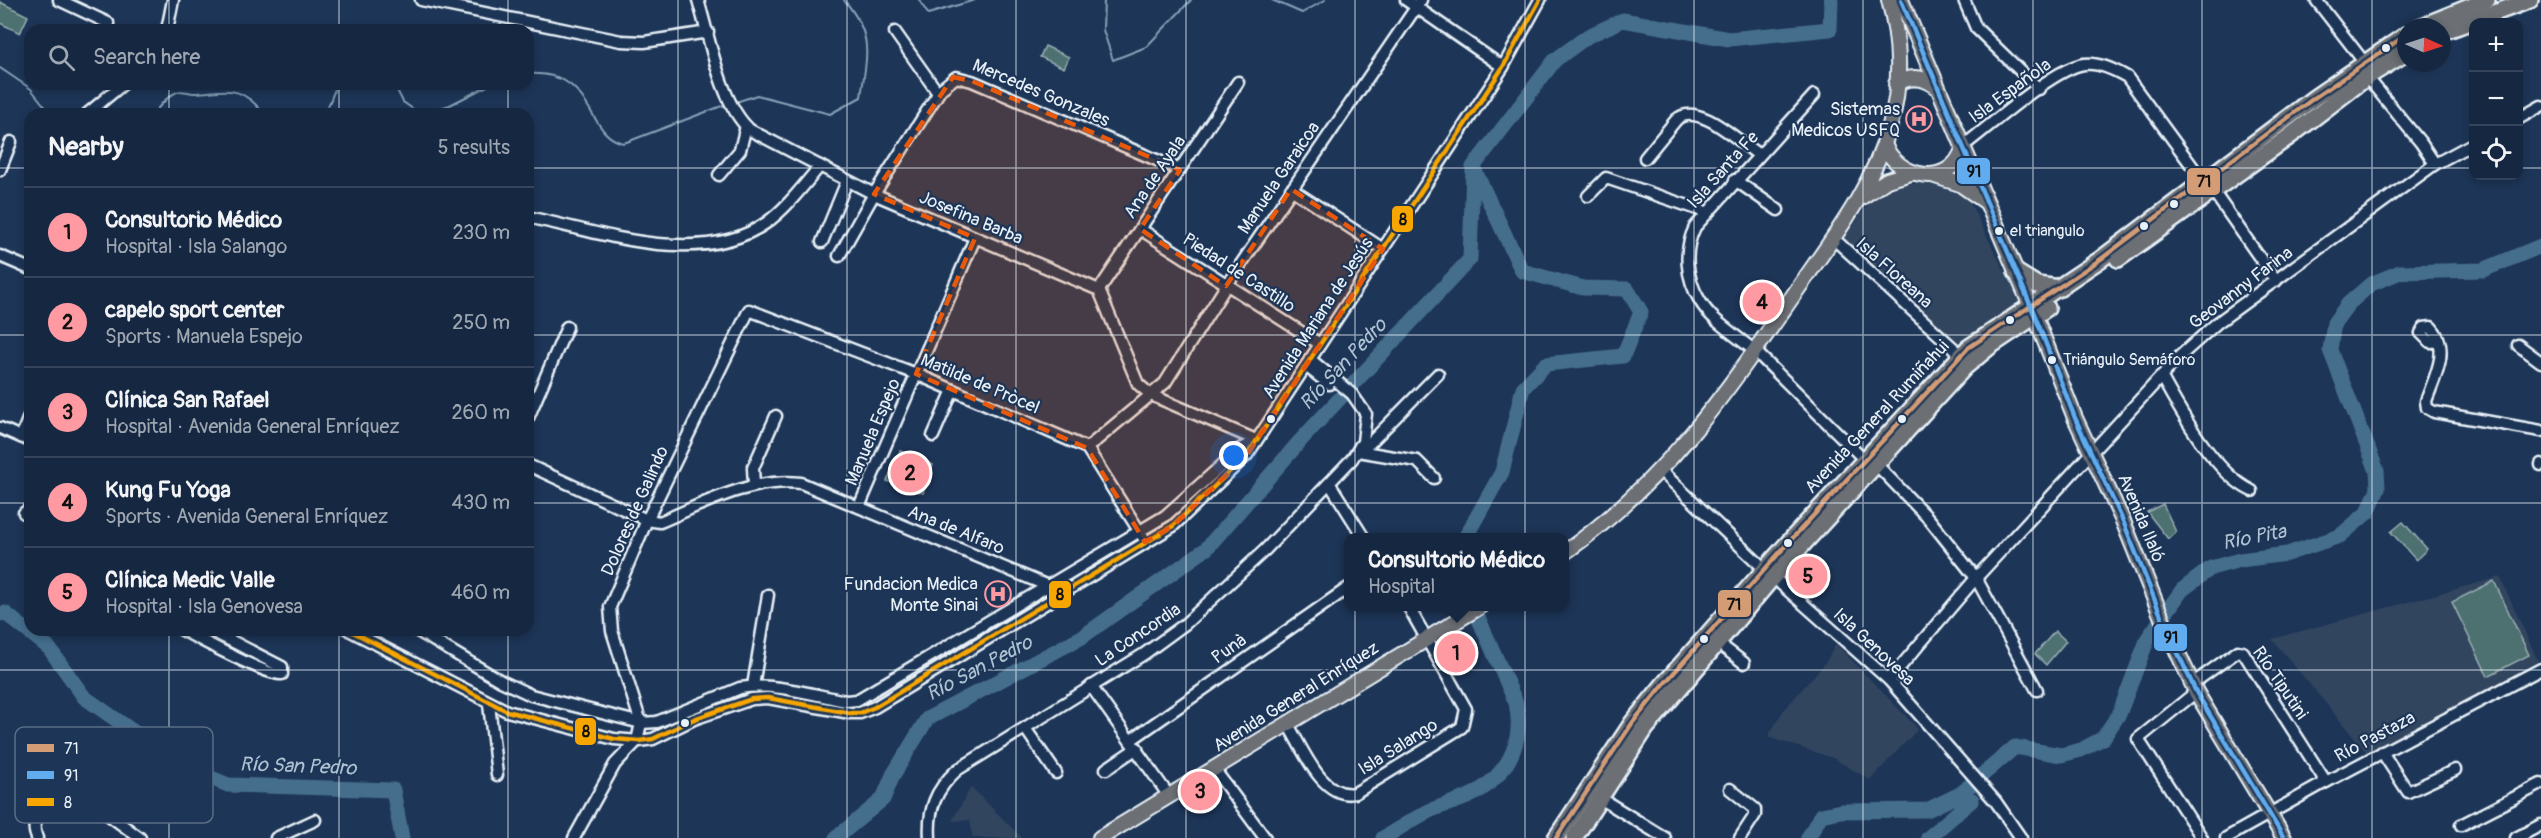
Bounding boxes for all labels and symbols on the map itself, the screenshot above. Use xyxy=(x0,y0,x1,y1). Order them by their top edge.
north arrow xyxy=(2397,18,2451,72)
unlabelled marker xyxy=(2380,42,2392,54)
street label: Isla Española xyxy=(1964,53,2056,129)
street label: Mercedes Gonzales xyxy=(969,54,1113,132)
place label: Sistemas Medicos USFQ xyxy=(1791,98,1900,142)
hospital icon: Sistemas Medicos USFQ xyxy=(1904,104,1934,134)
street label: Manuela Garaicoa xyxy=(1233,117,1325,239)
street label: Isla Santa Fe xyxy=(1682,126,1764,214)
street label: Ana de Ayala xyxy=(1119,131,1191,223)
line badge: 91 xyxy=(1956,157,1991,185)
text: 91 xyxy=(1967,162,1981,182)
line badge: 71 xyxy=(2186,167,2221,196)
text: 71 xyxy=(2197,172,2211,192)
street label: Josefina Barba xyxy=(916,186,1026,250)
unlabelled marker xyxy=(2168,198,2180,210)
line badge: 8 xyxy=(1391,205,1414,233)
text: 8 xyxy=(1399,210,1407,230)
unlabelled marker xyxy=(2138,220,2150,232)
place label: el triangulo xyxy=(2010,221,2085,241)
marker: el triangulo xyxy=(1993,225,2005,237)
street label: Piedad de Castillo xyxy=(1178,228,1300,318)
street label: Isla Floreana xyxy=(1851,232,1937,314)
street label: Avenida Mariana de Jesús xyxy=(1257,233,1379,403)
street label: Geovanny Farina xyxy=(2185,241,2297,335)
pin: 4 xyxy=(1742,280,1782,324)
water label: Río San Pedro xyxy=(1294,312,1393,415)
unlabelled marker xyxy=(2004,314,2016,326)
street label: Avenida General Rumiñahui xyxy=(1800,335,1954,499)
street label: Matilde de Pròcel xyxy=(917,349,1043,419)
place label: Triángulo Semáforo xyxy=(2063,350,2196,370)
marker: Triángulo Semáforo xyxy=(2046,354,2058,366)
street label: Manuela Espejo xyxy=(840,375,906,489)
unlabelled marker xyxy=(1265,413,1277,425)
unlabelled marker xyxy=(1896,413,1908,425)
your location xyxy=(1219,441,1248,470)
street label: Dolores de Galindo xyxy=(596,442,674,579)
pin: 2 xyxy=(890,450,930,496)
street label: Avenida Ilaló xyxy=(2112,470,2170,566)
street label: Ana de Alfaro xyxy=(904,500,1008,560)
water label: Río Pita xyxy=(2220,518,2290,555)
unlabelled marker xyxy=(1782,537,1794,549)
pin: 5 xyxy=(1788,554,1828,598)
place label: Fundacion Medica Monte Sinai xyxy=(843,573,978,617)
hospital icon: Fundacion Medica Monte Sinai xyxy=(983,579,1013,609)
line badge: 8 xyxy=(1048,580,1072,609)
text: 8 xyxy=(1056,585,1064,605)
line badge: 71 xyxy=(1717,589,1752,618)
text: 71 xyxy=(1727,595,1741,615)
street label: La Concordia xyxy=(1091,598,1185,672)
street label: Isla Genovesa xyxy=(1828,603,1920,691)
line badge: 91 xyxy=(2153,623,2188,652)
text: 91 xyxy=(2164,628,2178,648)
water label: Río San Pedro xyxy=(922,629,1037,706)
street label: Punà xyxy=(1207,629,1251,669)
pin: 1 xyxy=(1436,630,1476,676)
unlabelled marker xyxy=(1698,633,1710,645)
street label: Avenida General Enríquez xyxy=(1209,637,1383,757)
street label: Río Tiputini xyxy=(2247,642,2313,724)
street label: Río Pastaza xyxy=(2331,706,2419,768)
street label: Isla Salango xyxy=(1354,713,1442,780)
line badge: 8 xyxy=(574,717,597,746)
unlabelled marker xyxy=(679,717,691,729)
text: 8 xyxy=(582,722,590,742)
legend xyxy=(15,727,213,823)
text: 71 xyxy=(64,739,79,759)
water label: Río San Pedro xyxy=(239,751,358,781)
text: 91 xyxy=(64,766,79,786)
pin: 3 xyxy=(1180,768,1220,814)
text: 8 xyxy=(64,793,72,813)

